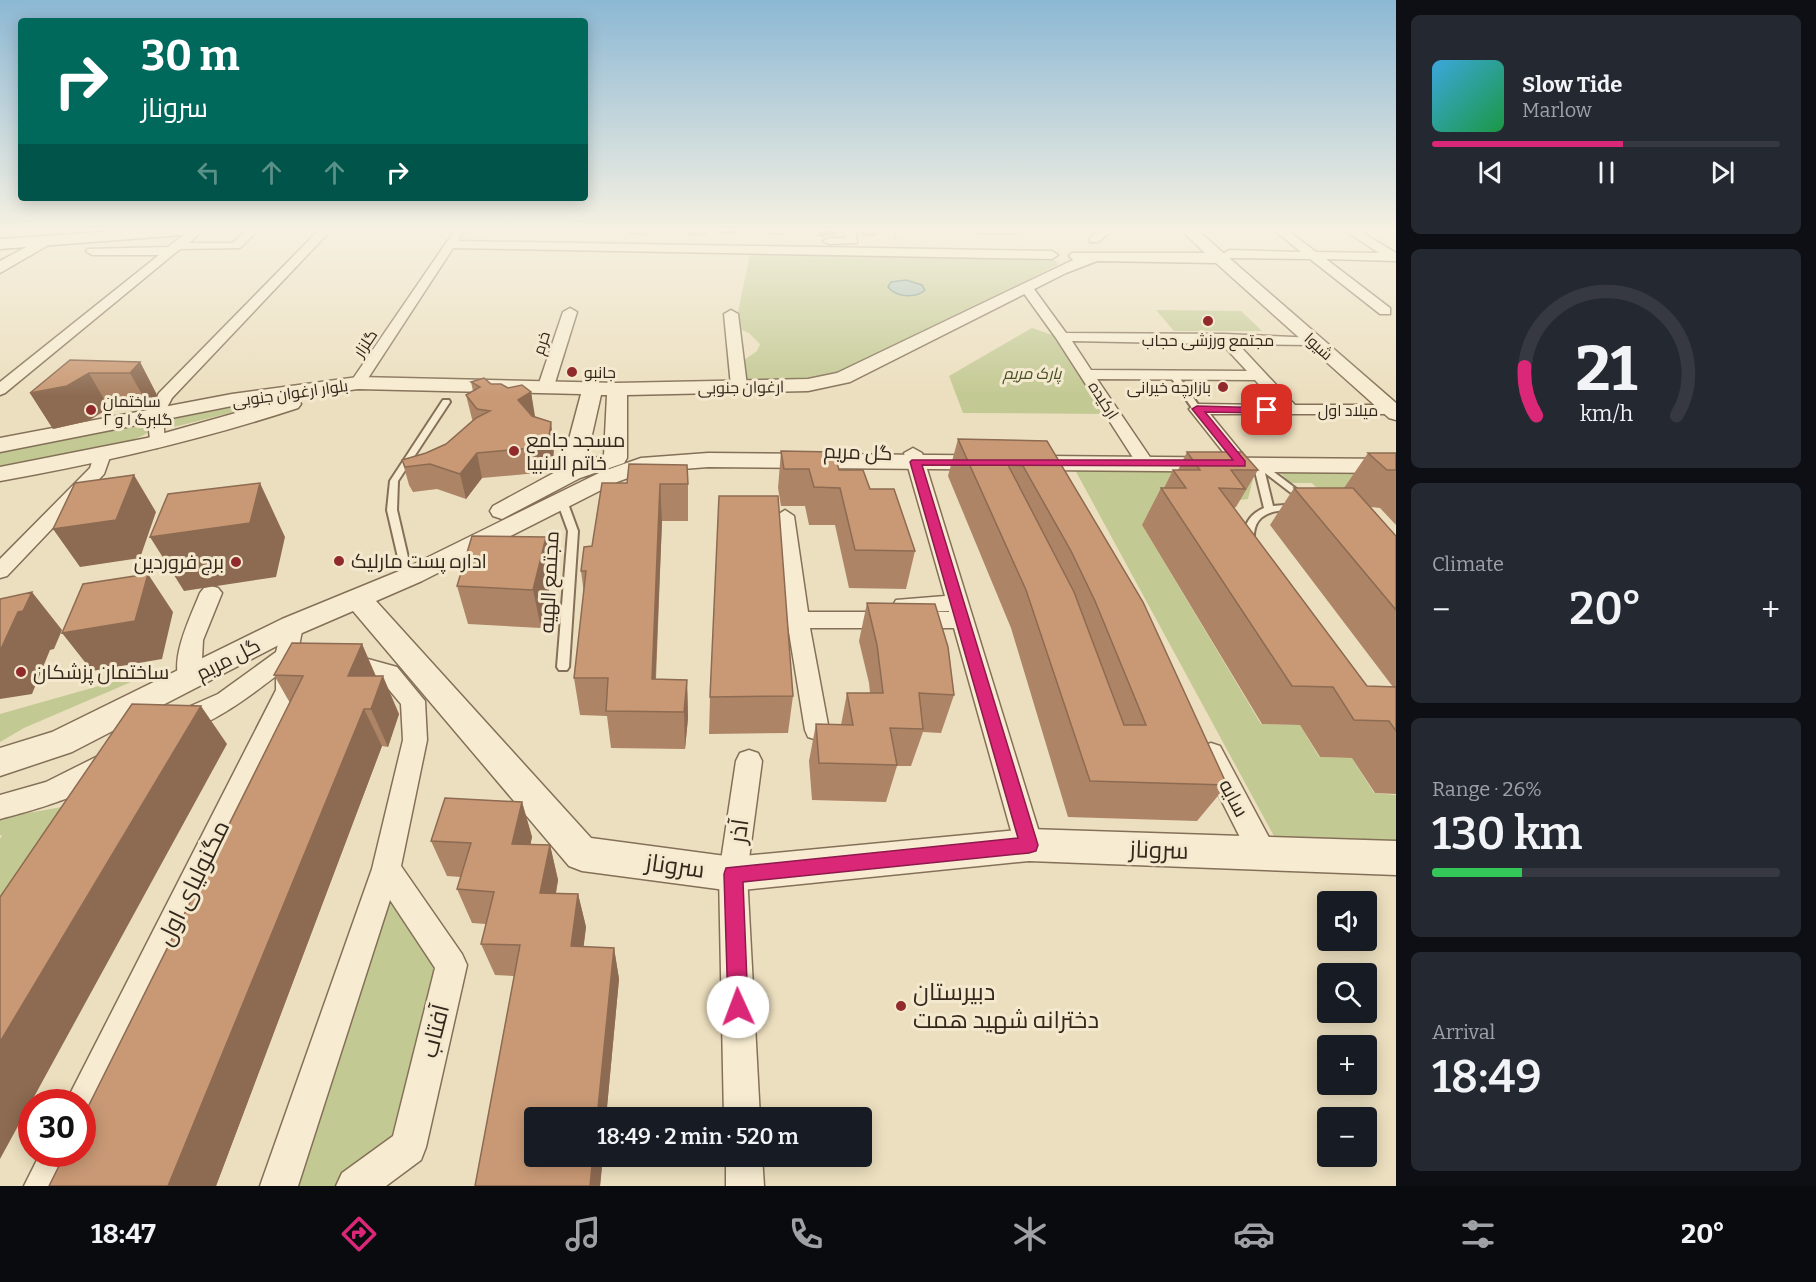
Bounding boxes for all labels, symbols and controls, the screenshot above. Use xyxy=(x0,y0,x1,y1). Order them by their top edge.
text: 30 m xyxy=(141,31,240,81)
icon: right xyxy=(42,42,120,120)
text: Slow Tide xyxy=(1522,71,1622,98)
text: سروناز xyxy=(141,92,208,124)
text: Marlow xyxy=(1522,98,1592,122)
icon: left xyxy=(192,156,225,189)
icon: ahead xyxy=(255,156,288,189)
icon: ahead xyxy=(318,156,351,189)
icon: right xyxy=(381,156,414,189)
icon: previous xyxy=(1474,156,1507,189)
icon: pause xyxy=(1590,156,1623,189)
icon: next xyxy=(1706,156,1739,189)
marker: مجتمع ورزشی حجاب xyxy=(1201,314,1215,328)
street label: گلزار xyxy=(349,326,381,361)
street label: خرم xyxy=(529,329,556,358)
street label: شیوا xyxy=(1301,329,1337,364)
place label: مجتمع ورزشی حجاب xyxy=(1142,331,1274,352)
text: 21 xyxy=(1575,332,1637,407)
place label: جانبو xyxy=(584,363,616,382)
park label: پارک مریم xyxy=(1002,364,1062,385)
marker: جانبو xyxy=(565,365,579,379)
street label: بلوار ارغوان جنوبی xyxy=(231,376,349,412)
street label: ارغوان جنوبی xyxy=(698,377,785,399)
street label: ارکیده xyxy=(1084,378,1123,423)
place label: بازارچه خیرانی xyxy=(1127,378,1211,399)
marker: بازارچه خیرانی xyxy=(1216,380,1230,394)
pin xyxy=(1241,384,1292,435)
place label: ساختمان گلبرگ ۱ و ۲ xyxy=(103,392,172,429)
icon: arrive xyxy=(1250,393,1283,426)
street label: میلاد اول xyxy=(1318,401,1378,421)
text: km/h xyxy=(1579,401,1633,427)
marker: ساختمان گلبرگ ۱ و ۲ xyxy=(84,403,98,417)
place label: مسجد جامع خاتم الانبیا xyxy=(526,428,625,477)
street label: گل مریم xyxy=(823,439,893,467)
marker: مسجد جامع خاتم الانبیا xyxy=(507,444,521,458)
street label: مجتمع الهیه xyxy=(534,530,566,634)
place label: اداره پست مارلیک xyxy=(351,549,487,574)
place label: برج فروردین xyxy=(134,550,224,576)
text: Climate xyxy=(1432,552,1504,576)
marker: اداره پست مارلیک xyxy=(332,554,346,568)
marker: برج فروردین xyxy=(229,555,243,569)
text: 20° xyxy=(1569,582,1642,636)
text: − xyxy=(1432,590,1450,630)
text: + xyxy=(1761,590,1780,630)
street label: گل مریم xyxy=(192,633,265,687)
place label: ساختمان پزشکان xyxy=(33,660,169,685)
marker: ساختمان پزشکان xyxy=(14,665,28,679)
street label: سایه xyxy=(1214,775,1254,821)
text: Range · 26% xyxy=(1432,777,1542,801)
text: 130 km xyxy=(1432,807,1583,861)
street label: مگنولیای اول xyxy=(151,816,235,950)
street label: آذر xyxy=(723,816,755,847)
street label: سروناز xyxy=(1127,835,1189,865)
street label: سروناز xyxy=(642,848,706,884)
map controls xyxy=(1317,891,1377,1167)
button: sound xyxy=(1317,891,1377,951)
button: search xyxy=(1317,963,1377,1023)
position arrow xyxy=(706,975,770,1039)
place label: دبیرستان دخترانه شهید همت xyxy=(913,978,1099,1034)
marker: دبیرستان دخترانه شهید همت xyxy=(894,999,908,1013)
street label: آفتاب xyxy=(415,1001,455,1061)
text: Arrival xyxy=(1432,1020,1495,1044)
button: + xyxy=(1317,1035,1377,1095)
text: 18:49 xyxy=(1432,1050,1542,1104)
speed limit sign: 30 xyxy=(18,1089,96,1167)
button: − xyxy=(1317,1107,1377,1167)
text: 18:49 · 2 min · 520 m xyxy=(597,1123,799,1150)
icon: directions xyxy=(338,1213,380,1255)
icon: music xyxy=(562,1213,604,1255)
icon: phone xyxy=(785,1213,827,1255)
icon: climate xyxy=(1009,1213,1051,1255)
icon: car xyxy=(1233,1213,1275,1255)
icon: filters xyxy=(1457,1213,1499,1255)
text: 18:47 xyxy=(91,1218,156,1250)
text: 20° xyxy=(1681,1218,1725,1250)

